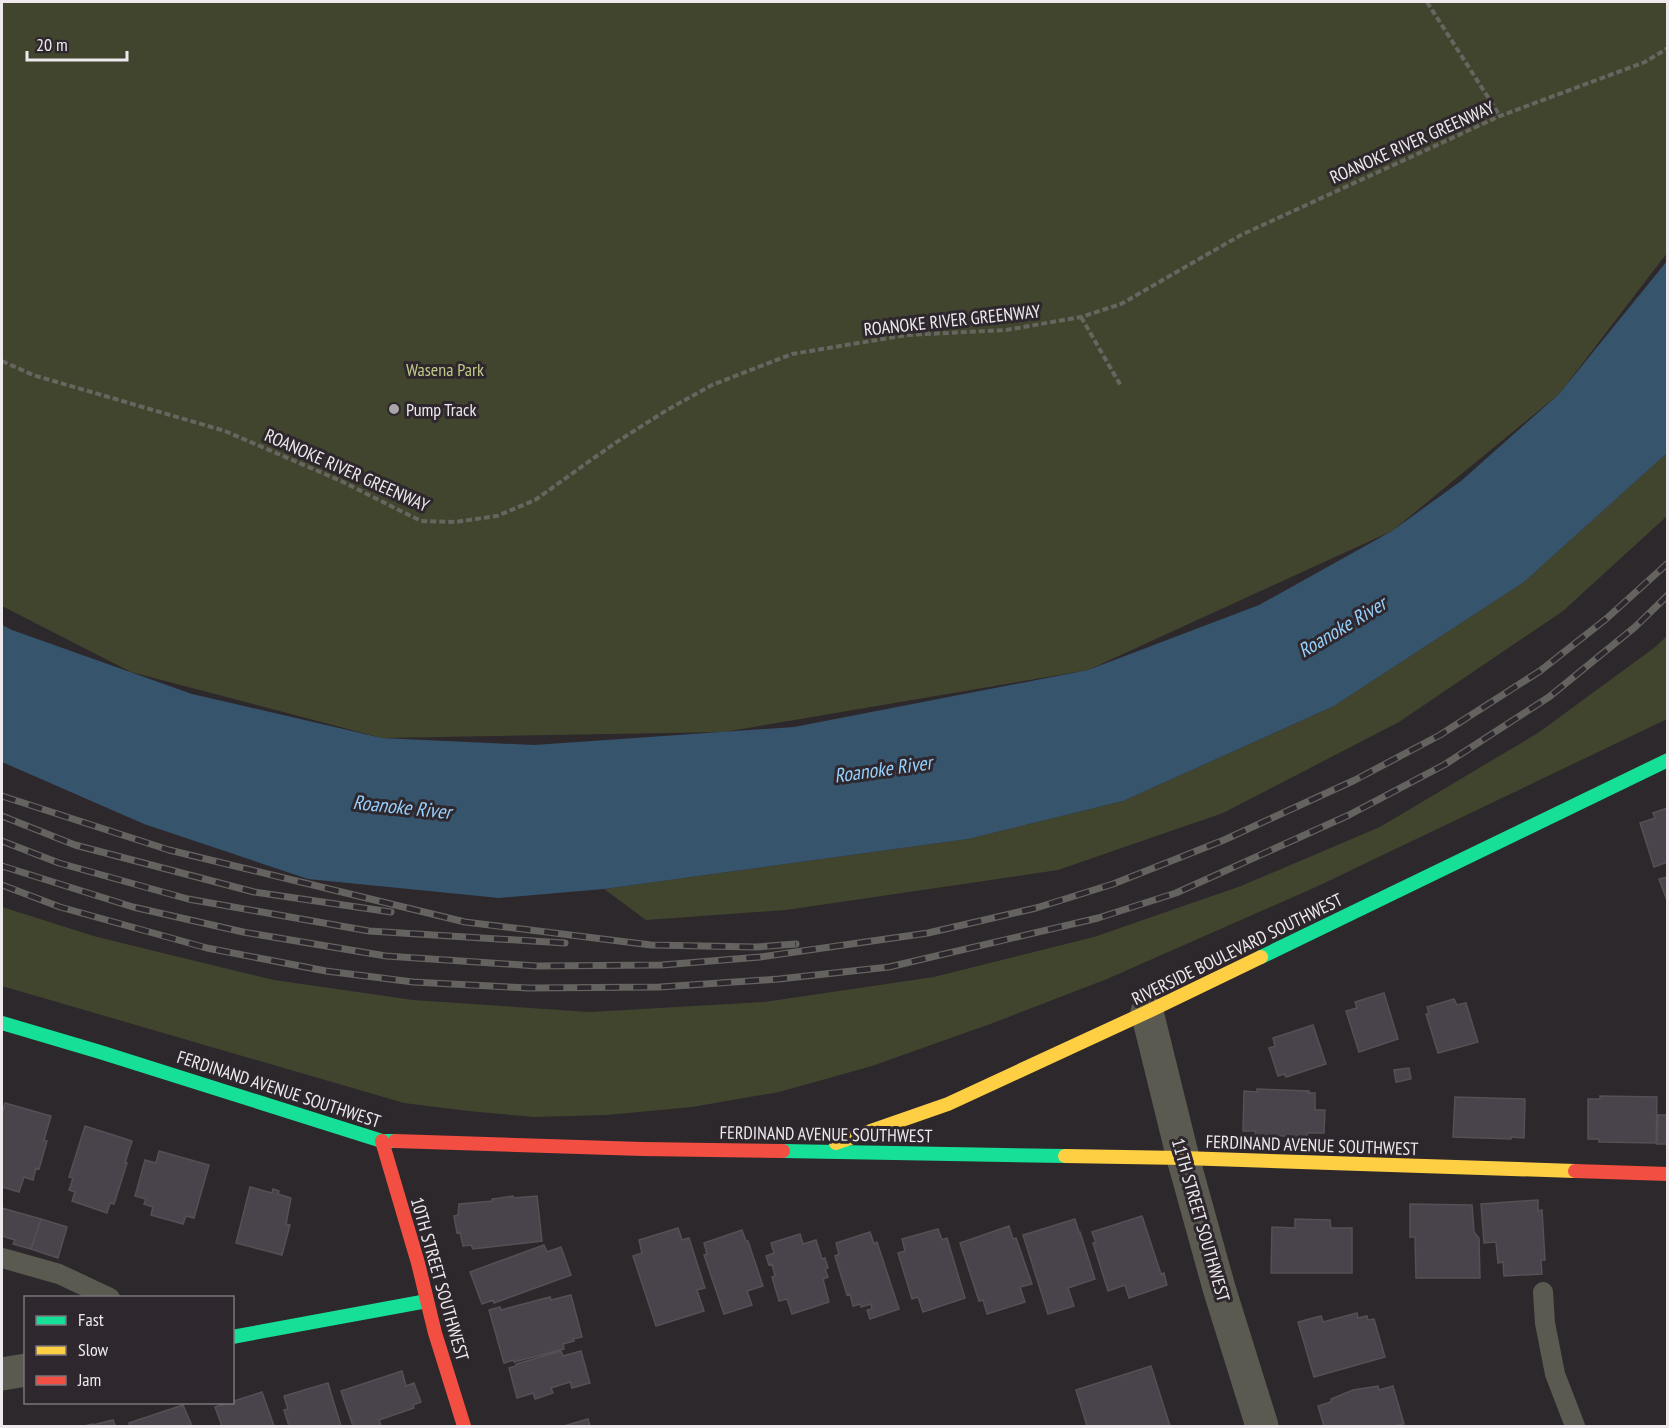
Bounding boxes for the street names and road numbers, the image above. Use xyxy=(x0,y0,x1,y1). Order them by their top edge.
street label: ROANOKE RIVER GREENWAY xyxy=(1326,95,1498,189)
street label: ROANOKE RIVER GREENWAY xyxy=(863,299,1042,341)
street label: ROANOKE RIVER GREENWAY xyxy=(261,423,433,517)
street label: RIVERSIDE BOULEVARD SOUTHWEST xyxy=(1128,888,1346,1010)
street label: FERDINAND AVENUE SOUTHWEST xyxy=(174,1045,384,1133)
street label: FERDINAND AVENUE SOUTHWEST xyxy=(719,1121,933,1147)
street label: FERDINAND AVENUE SOUTHWEST xyxy=(1205,1130,1419,1160)
street label: 11TH STREET SOUTHWEST xyxy=(1167,1136,1235,1304)
street label: 10TH STREET SOUTHWEST xyxy=(406,1195,474,1363)

